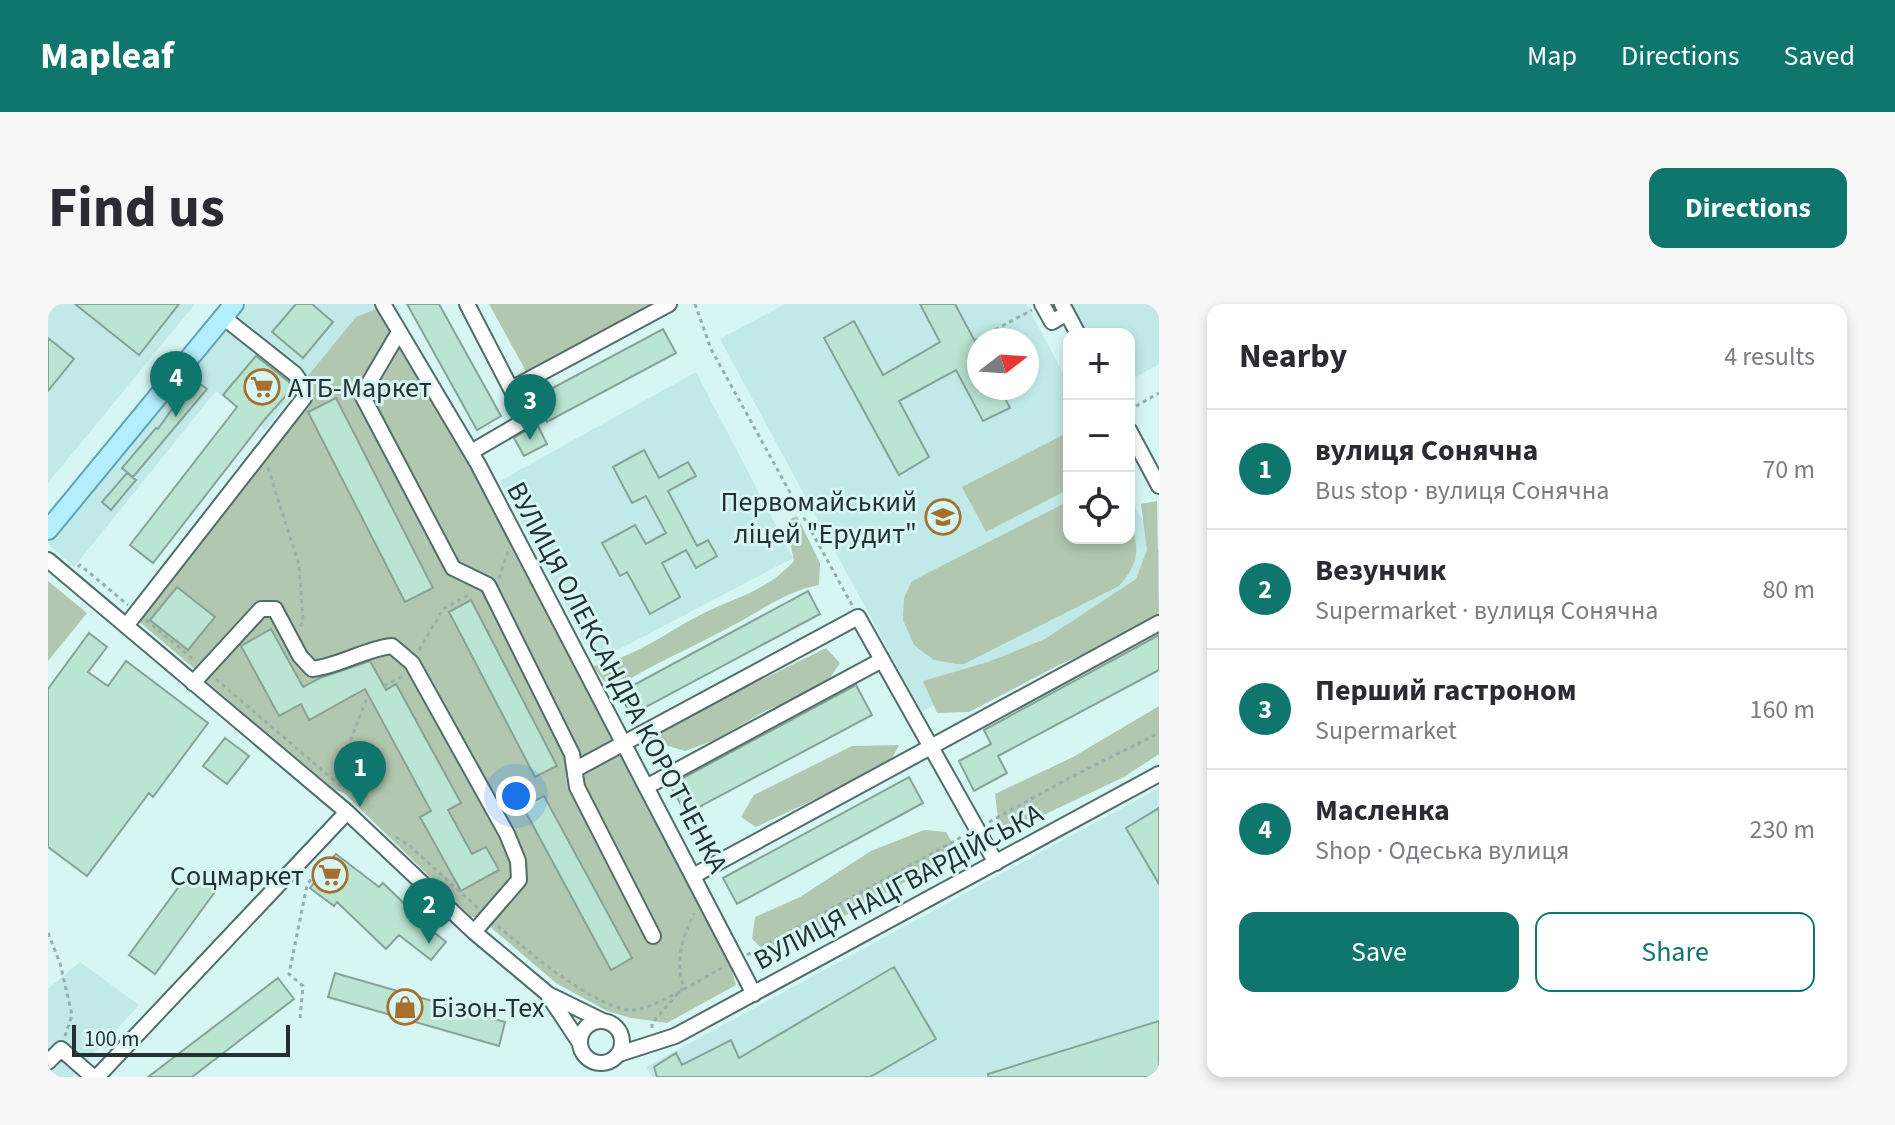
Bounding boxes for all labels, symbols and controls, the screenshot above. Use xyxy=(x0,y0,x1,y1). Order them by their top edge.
text: Mapleaf xyxy=(40,29,174,83)
text: Map xyxy=(1527,36,1577,76)
text: Directions xyxy=(1621,36,1740,76)
text: Saved xyxy=(1784,36,1855,76)
button: Directions xyxy=(1649,168,1847,248)
text: Find us xyxy=(48,169,225,248)
north arrow xyxy=(967,328,1039,400)
map controls xyxy=(1063,328,1135,544)
button: + xyxy=(1063,328,1135,400)
text: Nearby xyxy=(1239,332,1347,381)
text: 4 results xyxy=(1724,338,1815,375)
pin: 4 xyxy=(150,351,202,417)
supermarket icon: АТБ-Маркет xyxy=(243,368,281,406)
place label: АТБ-Маркет xyxy=(288,368,432,408)
pin: 3 xyxy=(504,374,556,440)
button: − xyxy=(1063,400,1135,472)
text: вулиця Сонячна xyxy=(1315,429,1538,472)
text: 1 xyxy=(1258,451,1272,488)
text: 70 m xyxy=(1762,451,1815,488)
button: locate xyxy=(1063,472,1135,544)
text: Bus stop · вулиця Сонячна xyxy=(1315,472,1609,509)
street label: ВУЛИЦЯ ОЛЕКСАНДРА КОРОТЧЕНКА xyxy=(497,475,738,881)
place label: Первомайський ліцей "Ерудит" xyxy=(720,482,917,554)
school or university icon: Первомайський ліцей "Ерудит" xyxy=(924,498,962,536)
text: Везунчик xyxy=(1315,549,1446,592)
text: 2 xyxy=(1258,571,1272,608)
text: 80 m xyxy=(1762,571,1815,608)
text: Supermarket · вулиця Сонячна xyxy=(1315,592,1658,629)
text: Перший гастроном xyxy=(1315,669,1577,712)
text: 3 xyxy=(1258,691,1272,728)
text: 160 m xyxy=(1749,691,1815,728)
text: Supermarket xyxy=(1315,712,1457,749)
pin: 1 xyxy=(334,741,386,807)
your location xyxy=(496,776,536,816)
text: Масленка xyxy=(1315,789,1450,832)
street label: ВУЛИЦЯ НАЦГВАРДІЙСЬКА xyxy=(747,793,1051,980)
text: 4 xyxy=(1258,811,1272,848)
text: 230 m xyxy=(1749,811,1815,848)
text: Shop · Одеська вулиця xyxy=(1315,832,1569,869)
place label: Соцмаркет xyxy=(170,856,304,896)
supermarket icon: Соцмаркет xyxy=(311,856,349,894)
pin: 2 xyxy=(403,878,455,944)
button: Save xyxy=(1239,912,1519,992)
button: Share xyxy=(1535,912,1815,992)
shop icon: Бізон-Тех xyxy=(386,988,424,1026)
place label: Бізон-Тех xyxy=(431,988,545,1028)
scale bar xyxy=(72,1021,290,1057)
text: 100 m xyxy=(84,1023,139,1055)

